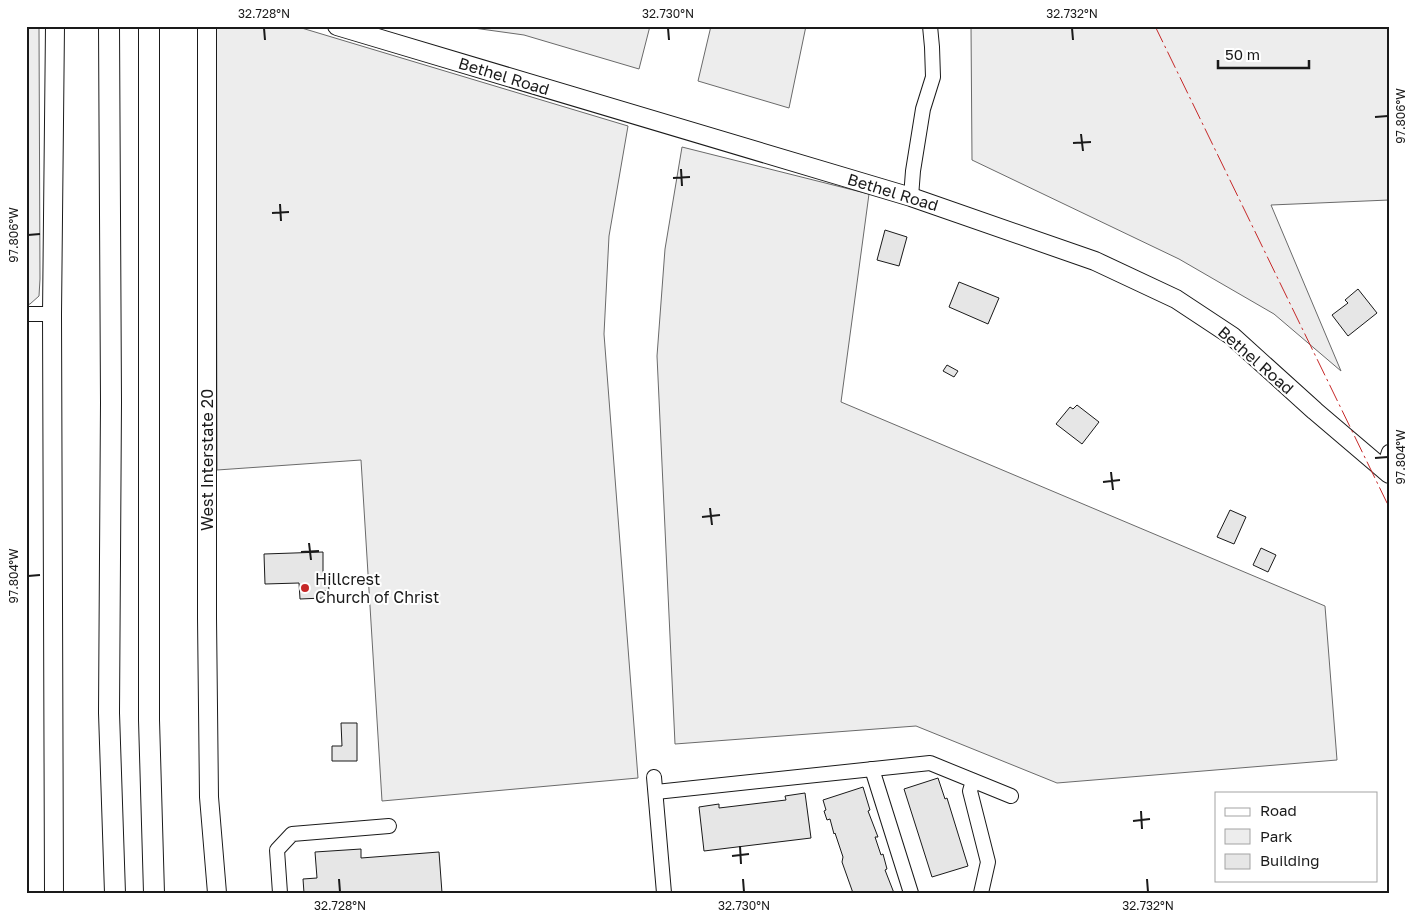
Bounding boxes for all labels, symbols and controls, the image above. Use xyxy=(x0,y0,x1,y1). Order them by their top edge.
text: 32.728°N xyxy=(238,6,290,21)
text: 32.730°N xyxy=(642,6,694,21)
text: 32.732°N xyxy=(1046,6,1098,21)
scale bar xyxy=(1218,38,1309,70)
text: 50 m xyxy=(1225,45,1260,63)
street label: Bethel Road xyxy=(456,53,552,99)
text: 97.806°W xyxy=(1393,88,1408,144)
street label: Bethel Road xyxy=(845,169,941,215)
text: 97.806°W xyxy=(6,207,21,263)
street label: Bethel Road xyxy=(1214,322,1298,398)
street label: West Interstate 20 xyxy=(197,389,217,531)
text: 97.804°W xyxy=(1393,429,1408,484)
text: 97.804°W xyxy=(6,548,21,603)
place label: Hillcrest Church of Christ xyxy=(315,569,439,607)
marker: Hillcrest Church of Christ xyxy=(299,582,311,594)
legend xyxy=(1215,792,1378,882)
text: Road xyxy=(1260,801,1297,819)
text: Park xyxy=(1260,827,1293,845)
text: Building xyxy=(1260,851,1320,869)
text: 32.728°N xyxy=(314,898,366,913)
text: 32.730°N xyxy=(718,898,770,913)
text: 32.732°N xyxy=(1122,898,1174,913)

